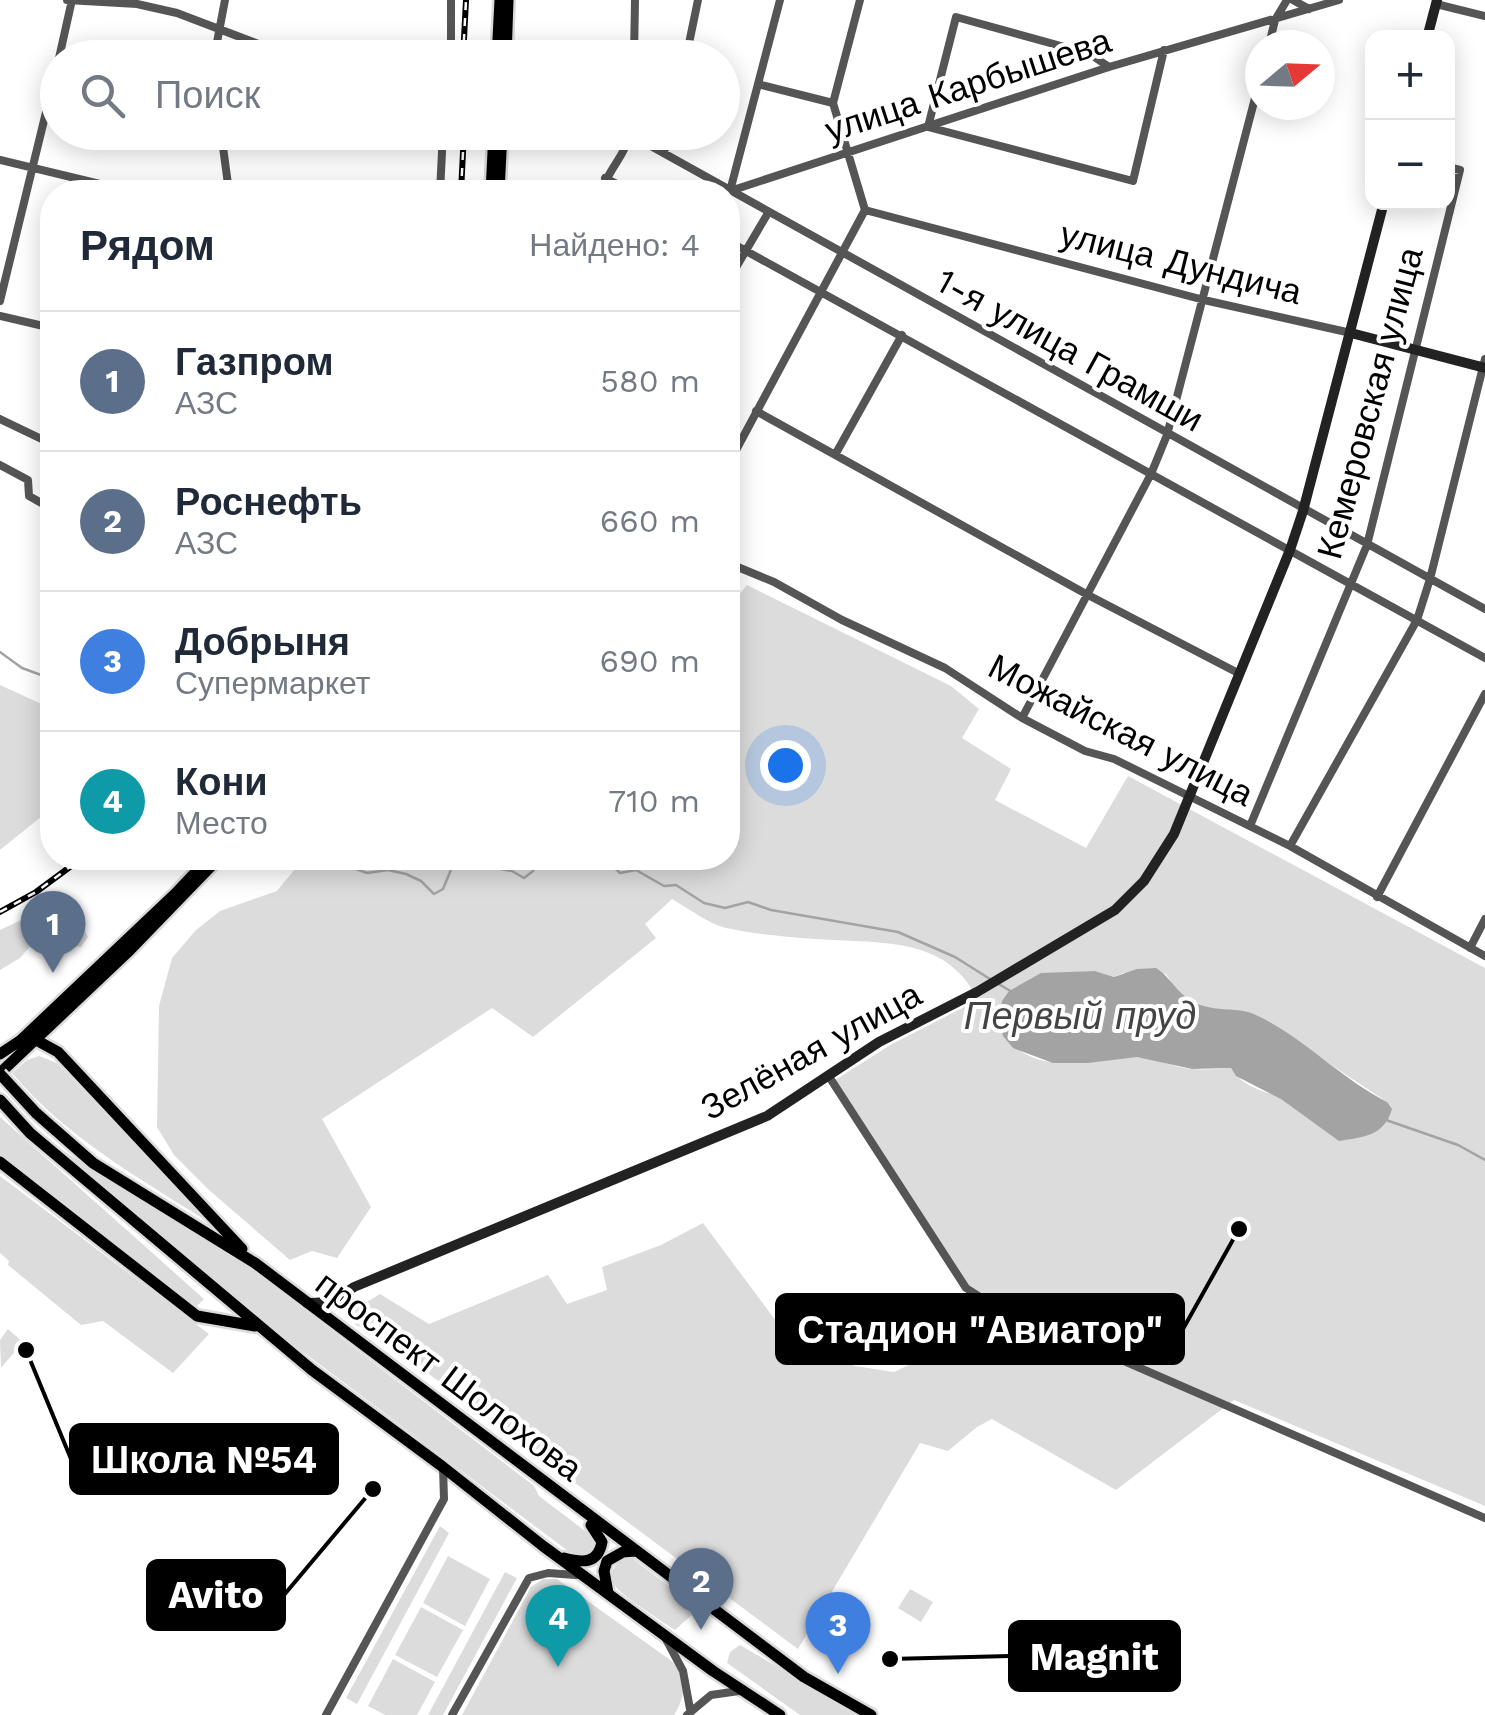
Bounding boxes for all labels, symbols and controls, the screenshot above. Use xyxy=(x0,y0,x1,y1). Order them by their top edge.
street label: улица Карбышева xyxy=(820,19,1117,151)
north arrow xyxy=(1245,30,1335,120)
map controls xyxy=(1365,30,1455,210)
button: + xyxy=(1365,30,1455,120)
search box xyxy=(40,40,740,150)
icon: search xyxy=(75,68,130,123)
text: Поиск xyxy=(155,73,260,117)
button: − xyxy=(1365,120,1455,210)
street label: улица Дундича xyxy=(1056,213,1306,313)
text: Рядом xyxy=(80,221,215,270)
text: Найдено: 4 xyxy=(529,226,700,264)
street label: Кемеровская улица xyxy=(1308,242,1432,563)
street label: 1-я улица Грамши xyxy=(929,259,1211,441)
text: Газпром xyxy=(175,340,334,384)
text: 1 xyxy=(106,362,119,400)
text: 580 m xyxy=(600,362,700,400)
text: АЗС xyxy=(175,384,238,422)
text: Роснефть xyxy=(175,480,362,524)
text: 2 xyxy=(103,502,122,540)
text: 660 m xyxy=(600,502,700,540)
text: АЗС xyxy=(175,524,238,562)
text: Добрыня xyxy=(175,620,350,664)
text: 3 xyxy=(103,642,122,680)
text: 690 m xyxy=(599,642,700,680)
street label: Можайская улица xyxy=(982,645,1261,815)
text: Супермаркет xyxy=(175,664,370,702)
your location xyxy=(760,740,811,791)
text: Кони xyxy=(175,760,268,804)
text: 4 xyxy=(102,782,123,820)
text: 710 m xyxy=(608,782,700,820)
text: Место xyxy=(175,804,268,842)
pin: 1 xyxy=(20,890,86,973)
street label: Зелёная улица xyxy=(694,973,929,1129)
water label: Первый пруд xyxy=(964,994,1196,1038)
street label: проспект Шолохова xyxy=(308,1262,591,1490)
callout: Стадион "Авиатор" xyxy=(777,1295,1183,1363)
text: Стадион "Авиатор" xyxy=(797,1308,1163,1352)
callout: Школа №54 xyxy=(71,1425,337,1493)
text: Школа №54 xyxy=(91,1438,317,1482)
pin: 2 xyxy=(668,1548,734,1630)
callout: Avito xyxy=(148,1561,284,1629)
text: Avito xyxy=(168,1573,264,1617)
pin: 4 xyxy=(526,1584,590,1667)
pin: 3 xyxy=(806,1592,870,1674)
callout: Magnit xyxy=(1010,1622,1179,1690)
text: Magnit xyxy=(1029,1635,1159,1679)

